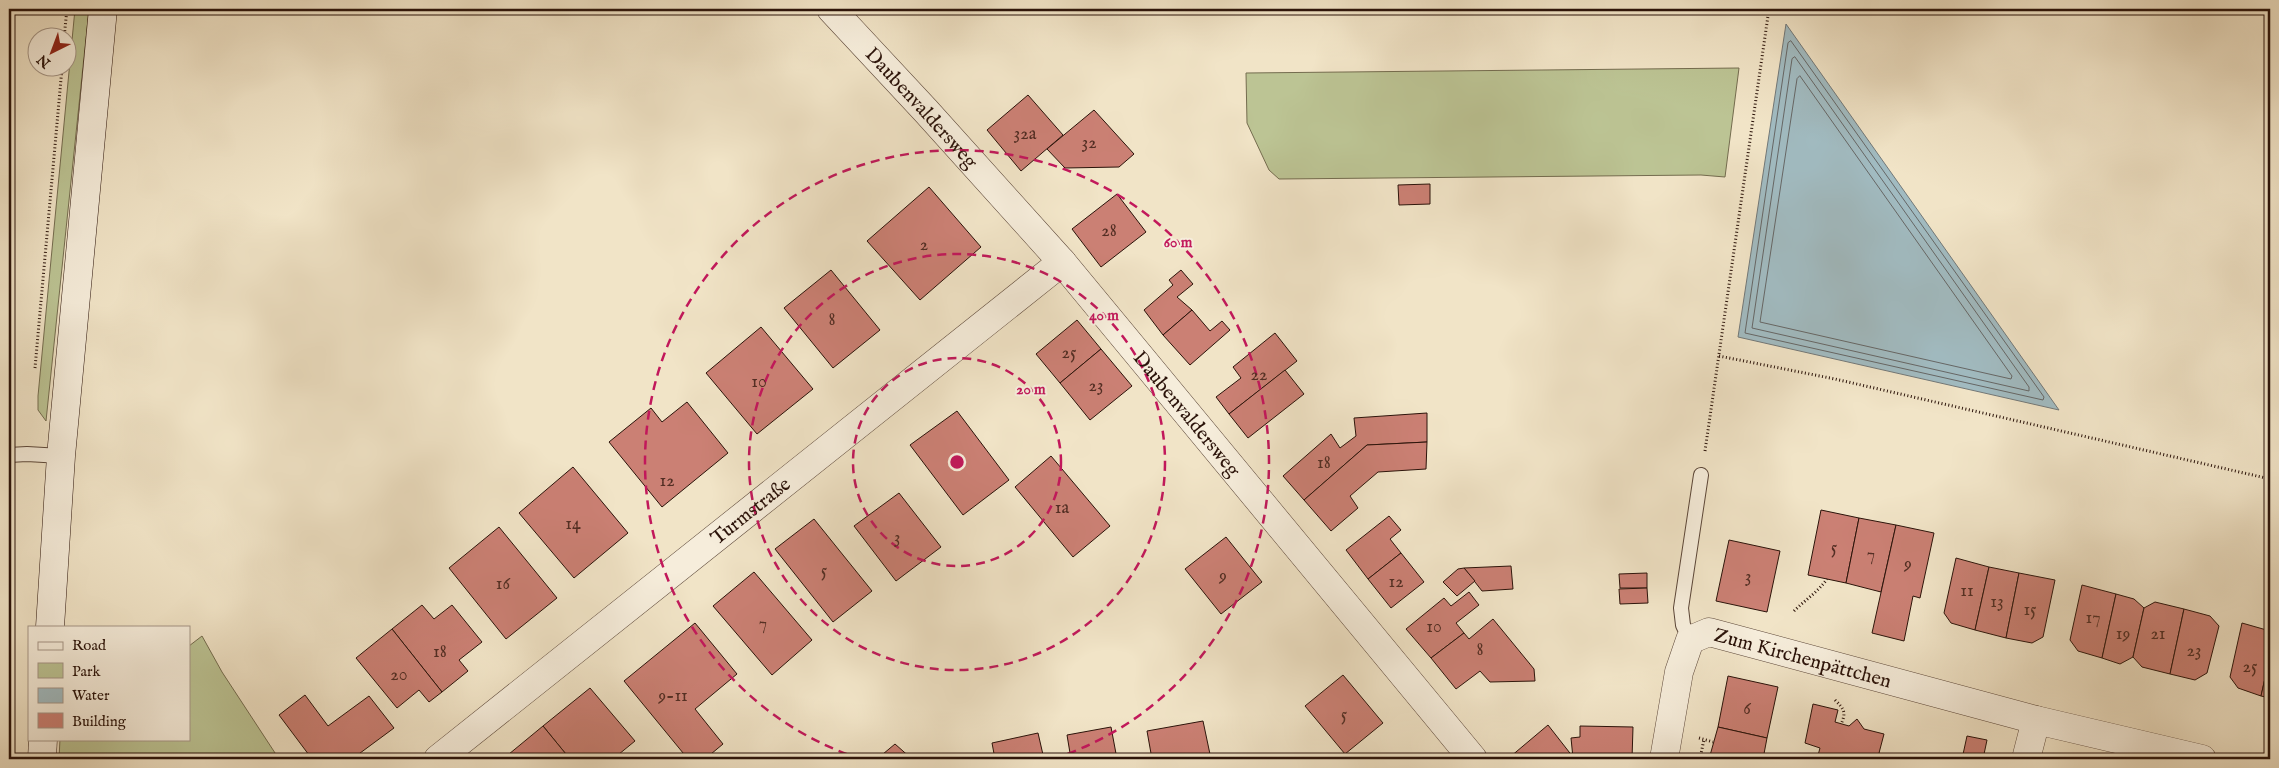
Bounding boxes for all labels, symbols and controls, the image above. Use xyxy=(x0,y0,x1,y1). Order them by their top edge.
north arrow xyxy=(28,28,78,78)
street label: Daubenvaldersweg xyxy=(859,43,983,175)
text: N xyxy=(33,50,55,72)
house number: 32a xyxy=(1014,123,1037,146)
house number: 32 xyxy=(1081,132,1097,155)
house number: 28 xyxy=(1101,220,1117,243)
text: 60 m xyxy=(1164,233,1193,252)
house number: 2 xyxy=(920,234,928,257)
text: 40 m xyxy=(1089,306,1119,325)
house number: 8 xyxy=(828,309,836,332)
house number: 25 xyxy=(1062,342,1077,365)
street label: Daubenvaldersweg xyxy=(1127,346,1246,483)
house number: 22 xyxy=(1251,364,1267,387)
house number: 10 xyxy=(751,371,767,394)
house number: 23 xyxy=(1088,375,1104,398)
text: 20 m xyxy=(1016,380,1046,399)
house number: 18 xyxy=(1317,452,1331,475)
centre of rings xyxy=(948,453,966,471)
house number: 12 xyxy=(659,470,675,493)
street label: Turmstraße xyxy=(706,472,796,551)
house number: 1a xyxy=(1055,497,1069,520)
house number: 14 xyxy=(565,513,581,536)
house number: 3 xyxy=(894,527,900,550)
house number: 5 xyxy=(1831,537,1838,560)
house number: 7 xyxy=(1867,544,1875,567)
house number: 9 xyxy=(1903,553,1912,576)
house number: 5 xyxy=(821,560,828,583)
house number: 9 xyxy=(1218,565,1227,588)
house number: 3 xyxy=(1745,566,1751,589)
house number: 12 xyxy=(1388,571,1404,594)
house number: 16 xyxy=(496,573,511,596)
house number: 11 xyxy=(1960,580,1974,603)
house number: 13 xyxy=(1990,591,2004,614)
house number: 15 xyxy=(2023,599,2037,622)
house number: 17 xyxy=(2085,607,2101,630)
house number: 7 xyxy=(759,613,767,636)
house number: 10 xyxy=(1426,616,1442,639)
street label: Zum Kirchenpättchen xyxy=(1711,623,1894,695)
house number: 19 xyxy=(2116,623,2130,646)
house number: 21 xyxy=(2150,623,2166,646)
legend xyxy=(28,626,190,740)
text: Road xyxy=(72,636,107,655)
house number: 8 xyxy=(1476,639,1484,662)
house number: 23 xyxy=(2186,640,2202,663)
house number: 18 xyxy=(433,641,447,664)
house number: 25 xyxy=(2243,656,2258,679)
text: Park xyxy=(72,662,102,681)
house number: 20 xyxy=(390,664,408,687)
house number: 9-11 xyxy=(657,685,688,708)
text: Water xyxy=(72,686,110,705)
house number: 6 xyxy=(1743,698,1751,721)
house number: 5 xyxy=(1341,704,1348,727)
text: Building xyxy=(72,712,127,731)

